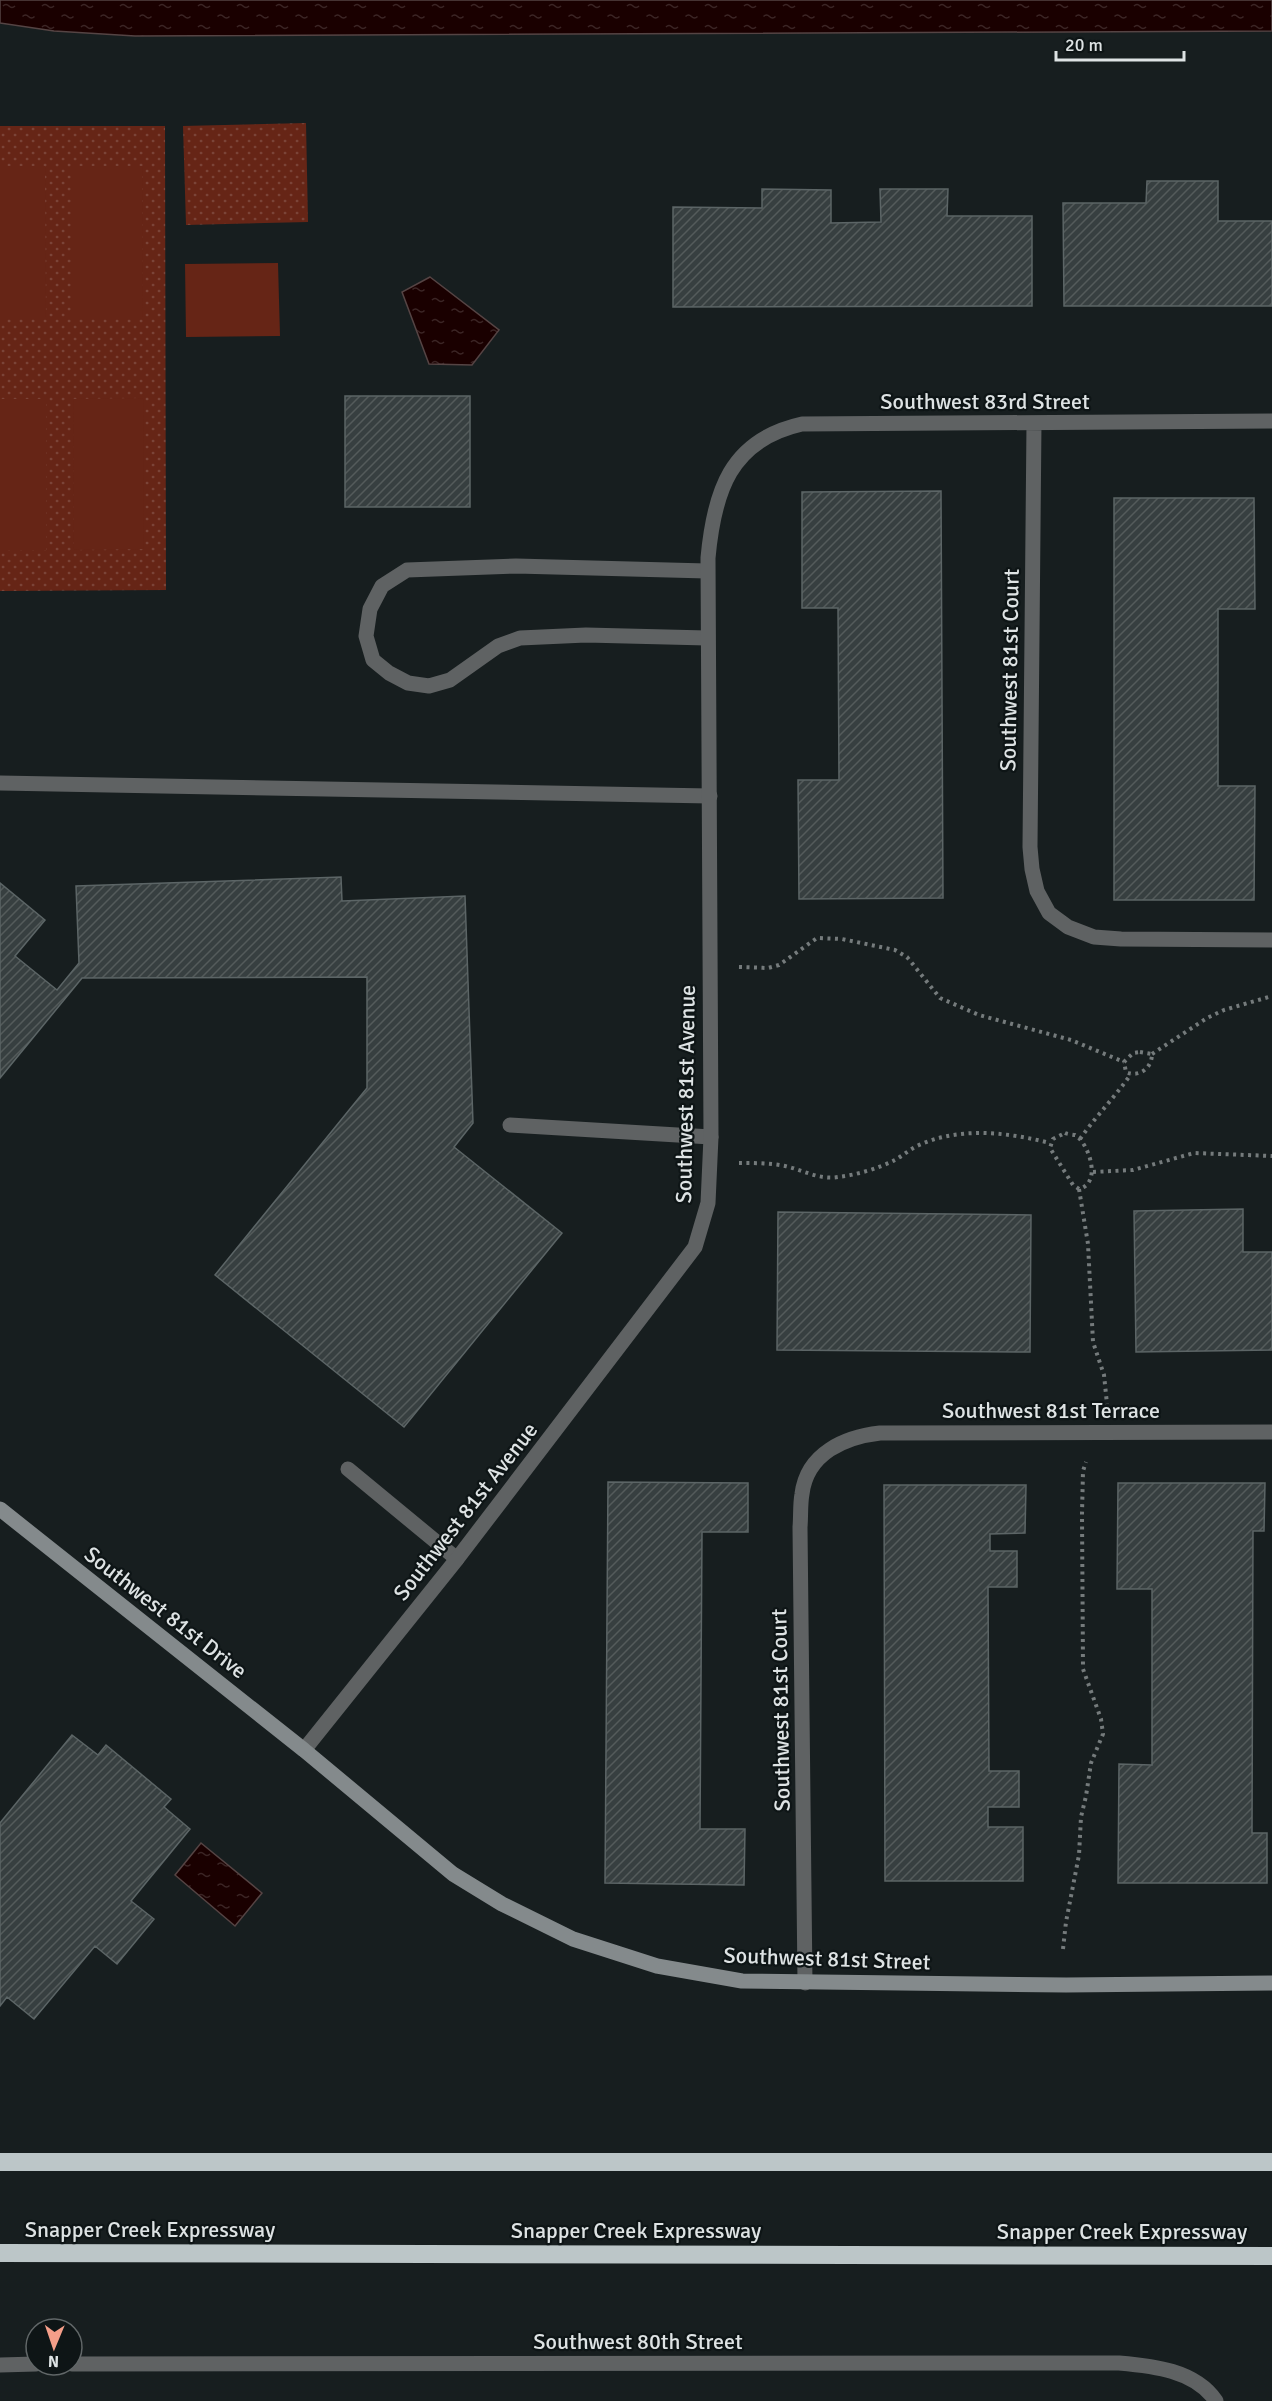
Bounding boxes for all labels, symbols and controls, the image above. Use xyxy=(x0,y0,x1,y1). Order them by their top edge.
scale bar xyxy=(1056,24,1184,62)
text: 20 m xyxy=(1065,34,1103,56)
street label: Southwest 83rd Street xyxy=(880,388,1090,415)
street label: Southwest 81st Court xyxy=(994,568,1025,772)
street label: Southwest 81st Avenue xyxy=(670,985,701,1204)
street label: Southwest 81st Terrace xyxy=(942,1397,1160,1424)
street label: Southwest 81st Avenue xyxy=(387,1417,543,1606)
street label: Southwest 81st Drive xyxy=(79,1541,252,1684)
street label: Southwest 81st Court xyxy=(765,1608,796,1812)
street label: Southwest 81st Street xyxy=(723,1941,931,1976)
street label: Snapper Creek Expressway xyxy=(25,2216,276,2243)
street label: Snapper Creek Expressway xyxy=(511,2217,762,2244)
street label: Snapper Creek Expressway xyxy=(997,2218,1248,2245)
north arrow xyxy=(24,2317,84,2377)
street label: Southwest 80th Street xyxy=(533,2328,743,2355)
text: N xyxy=(48,2351,59,2371)

